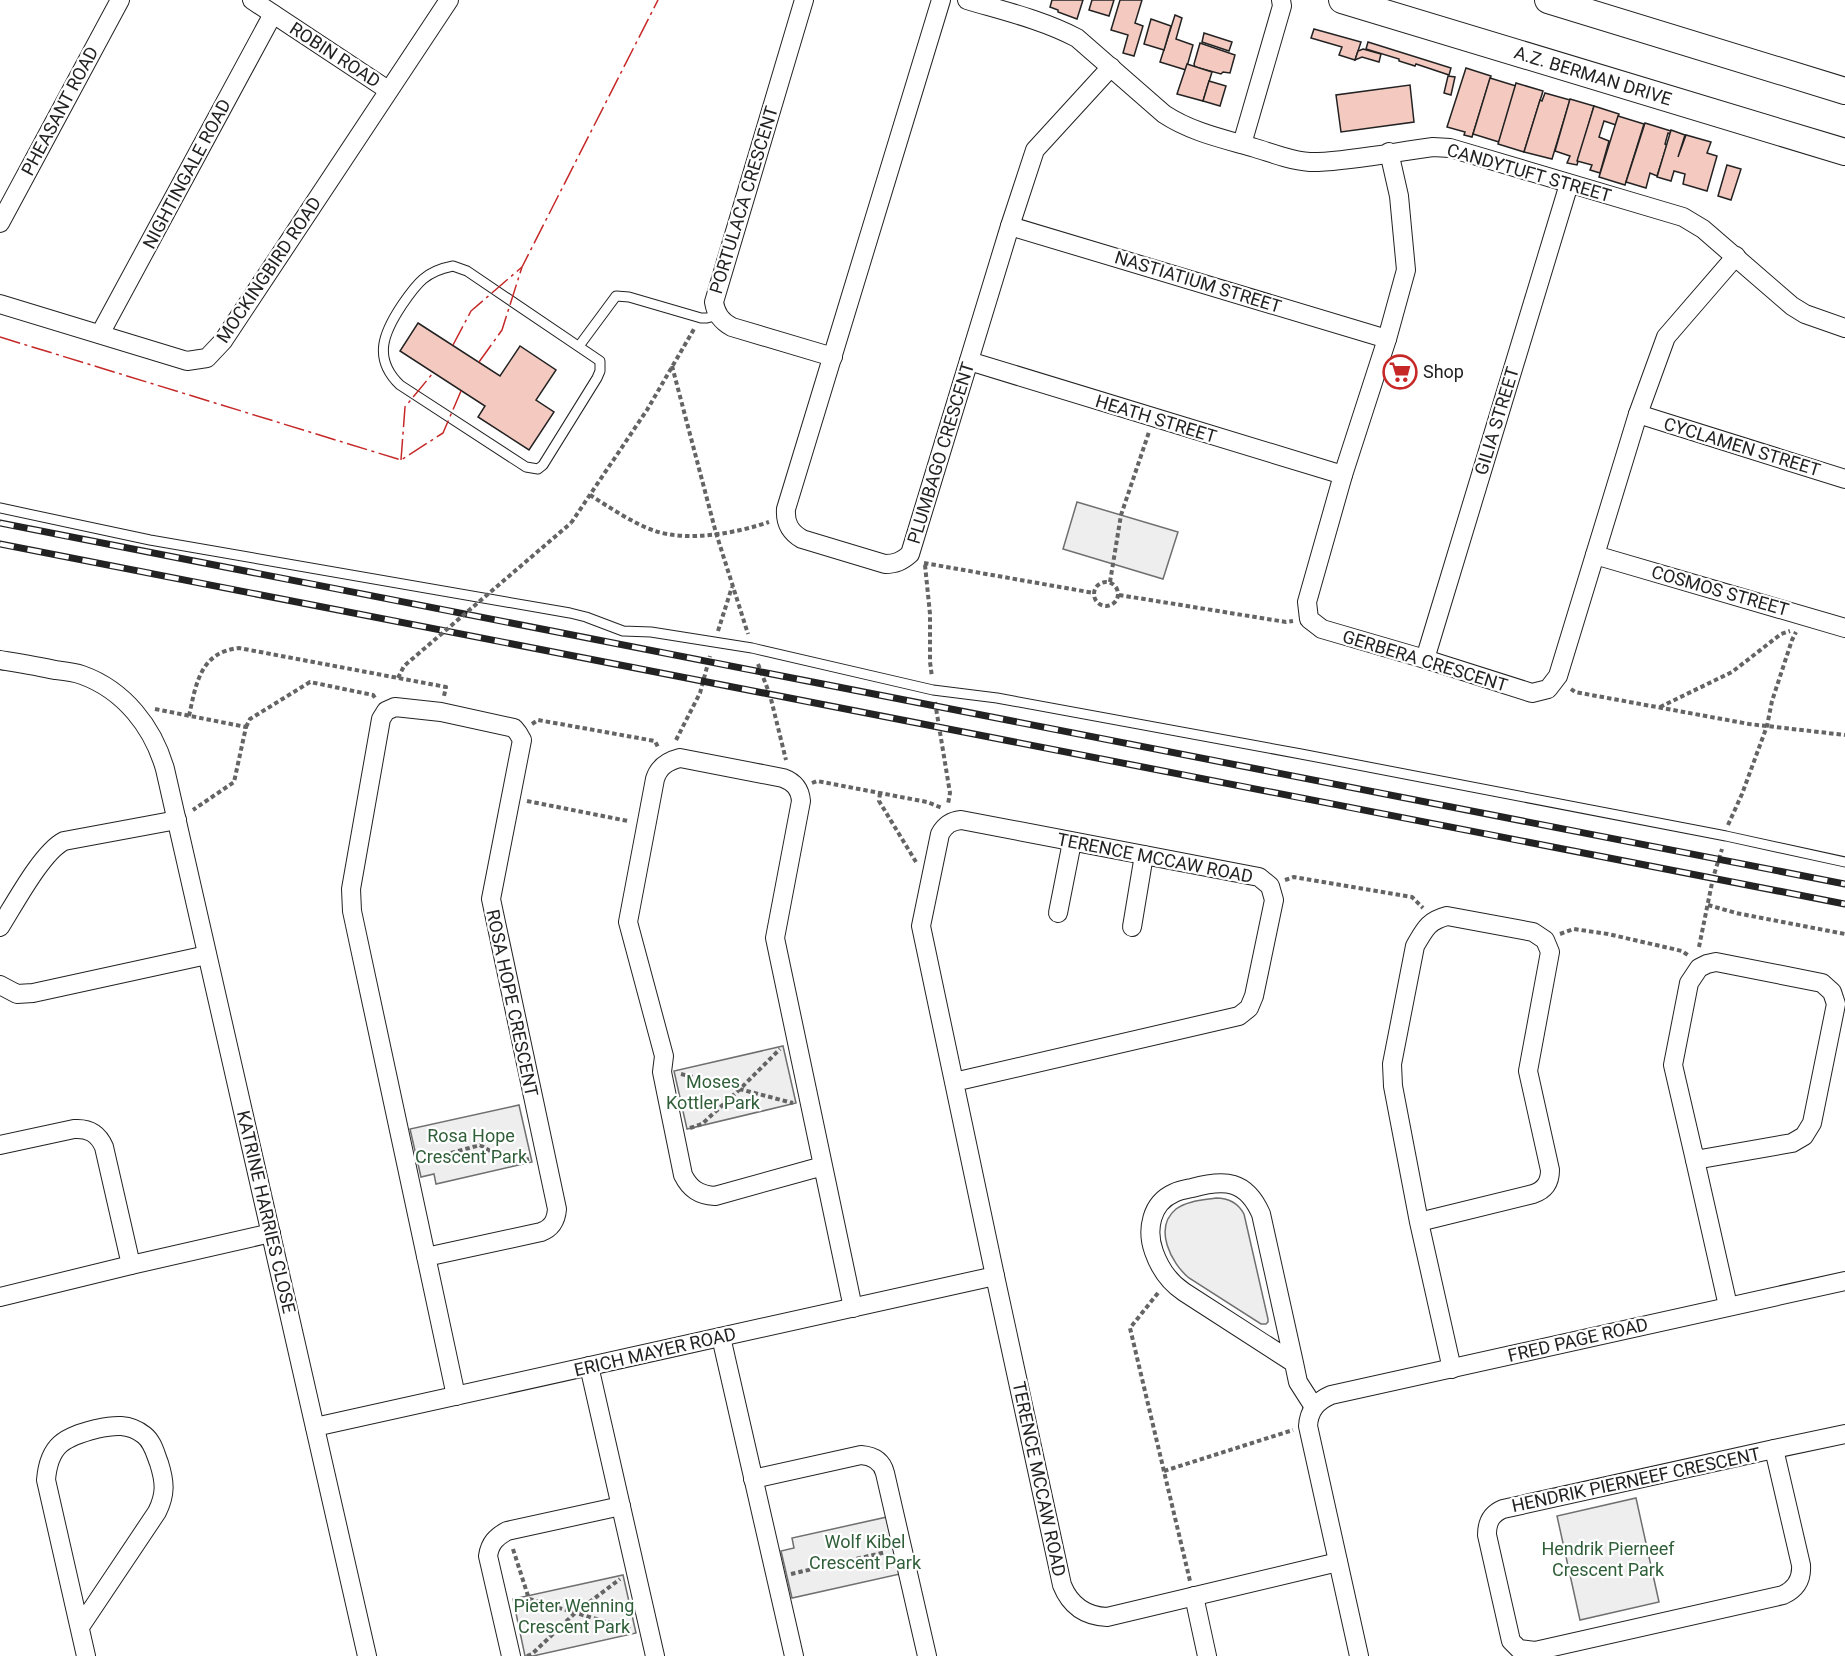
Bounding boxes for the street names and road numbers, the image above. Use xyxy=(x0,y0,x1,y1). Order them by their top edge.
street label: ROBIN ROAD xyxy=(286,18,384,92)
street label: A.Z. BERMAN DRIVE xyxy=(1512,42,1674,109)
street label: PHEASANT ROAD xyxy=(17,43,102,179)
street label: NIGHTINGALE ROAD xyxy=(138,95,235,252)
street label: PORTULACA CRESCENT xyxy=(705,103,782,296)
street label: CANDYTUFT STREET xyxy=(1445,139,1614,206)
street label: MOCKINGBIRD ROAD xyxy=(212,193,325,347)
street label: NASTIATIUM STREET xyxy=(1112,246,1284,317)
street label: PLUMBAGO CRESCENT xyxy=(903,359,978,546)
street label: GILIA STREET xyxy=(1470,364,1523,477)
street label: HEATH STREET xyxy=(1093,390,1220,447)
street label: CYCLAMEN STREET xyxy=(1661,413,1823,480)
street label: COSMOS STREET xyxy=(1649,561,1791,620)
street label: GERBERA CRESCENT xyxy=(1340,625,1510,696)
street label: TERENCE MCCAW ROAD xyxy=(1055,828,1255,887)
street label: ROSA HOPE CRESCENT xyxy=(482,907,543,1099)
street label: KATRINE HARRIES CLOSE xyxy=(233,1108,300,1315)
street label: FRED PAGE ROAD xyxy=(1506,1313,1650,1366)
street label: ERICH MAYER ROAD xyxy=(572,1323,738,1380)
street label: TERENCE MCCAW ROAD xyxy=(1009,1379,1070,1578)
street label: HENDRIK PIERNEEF CRESCENT xyxy=(1510,1443,1762,1516)

